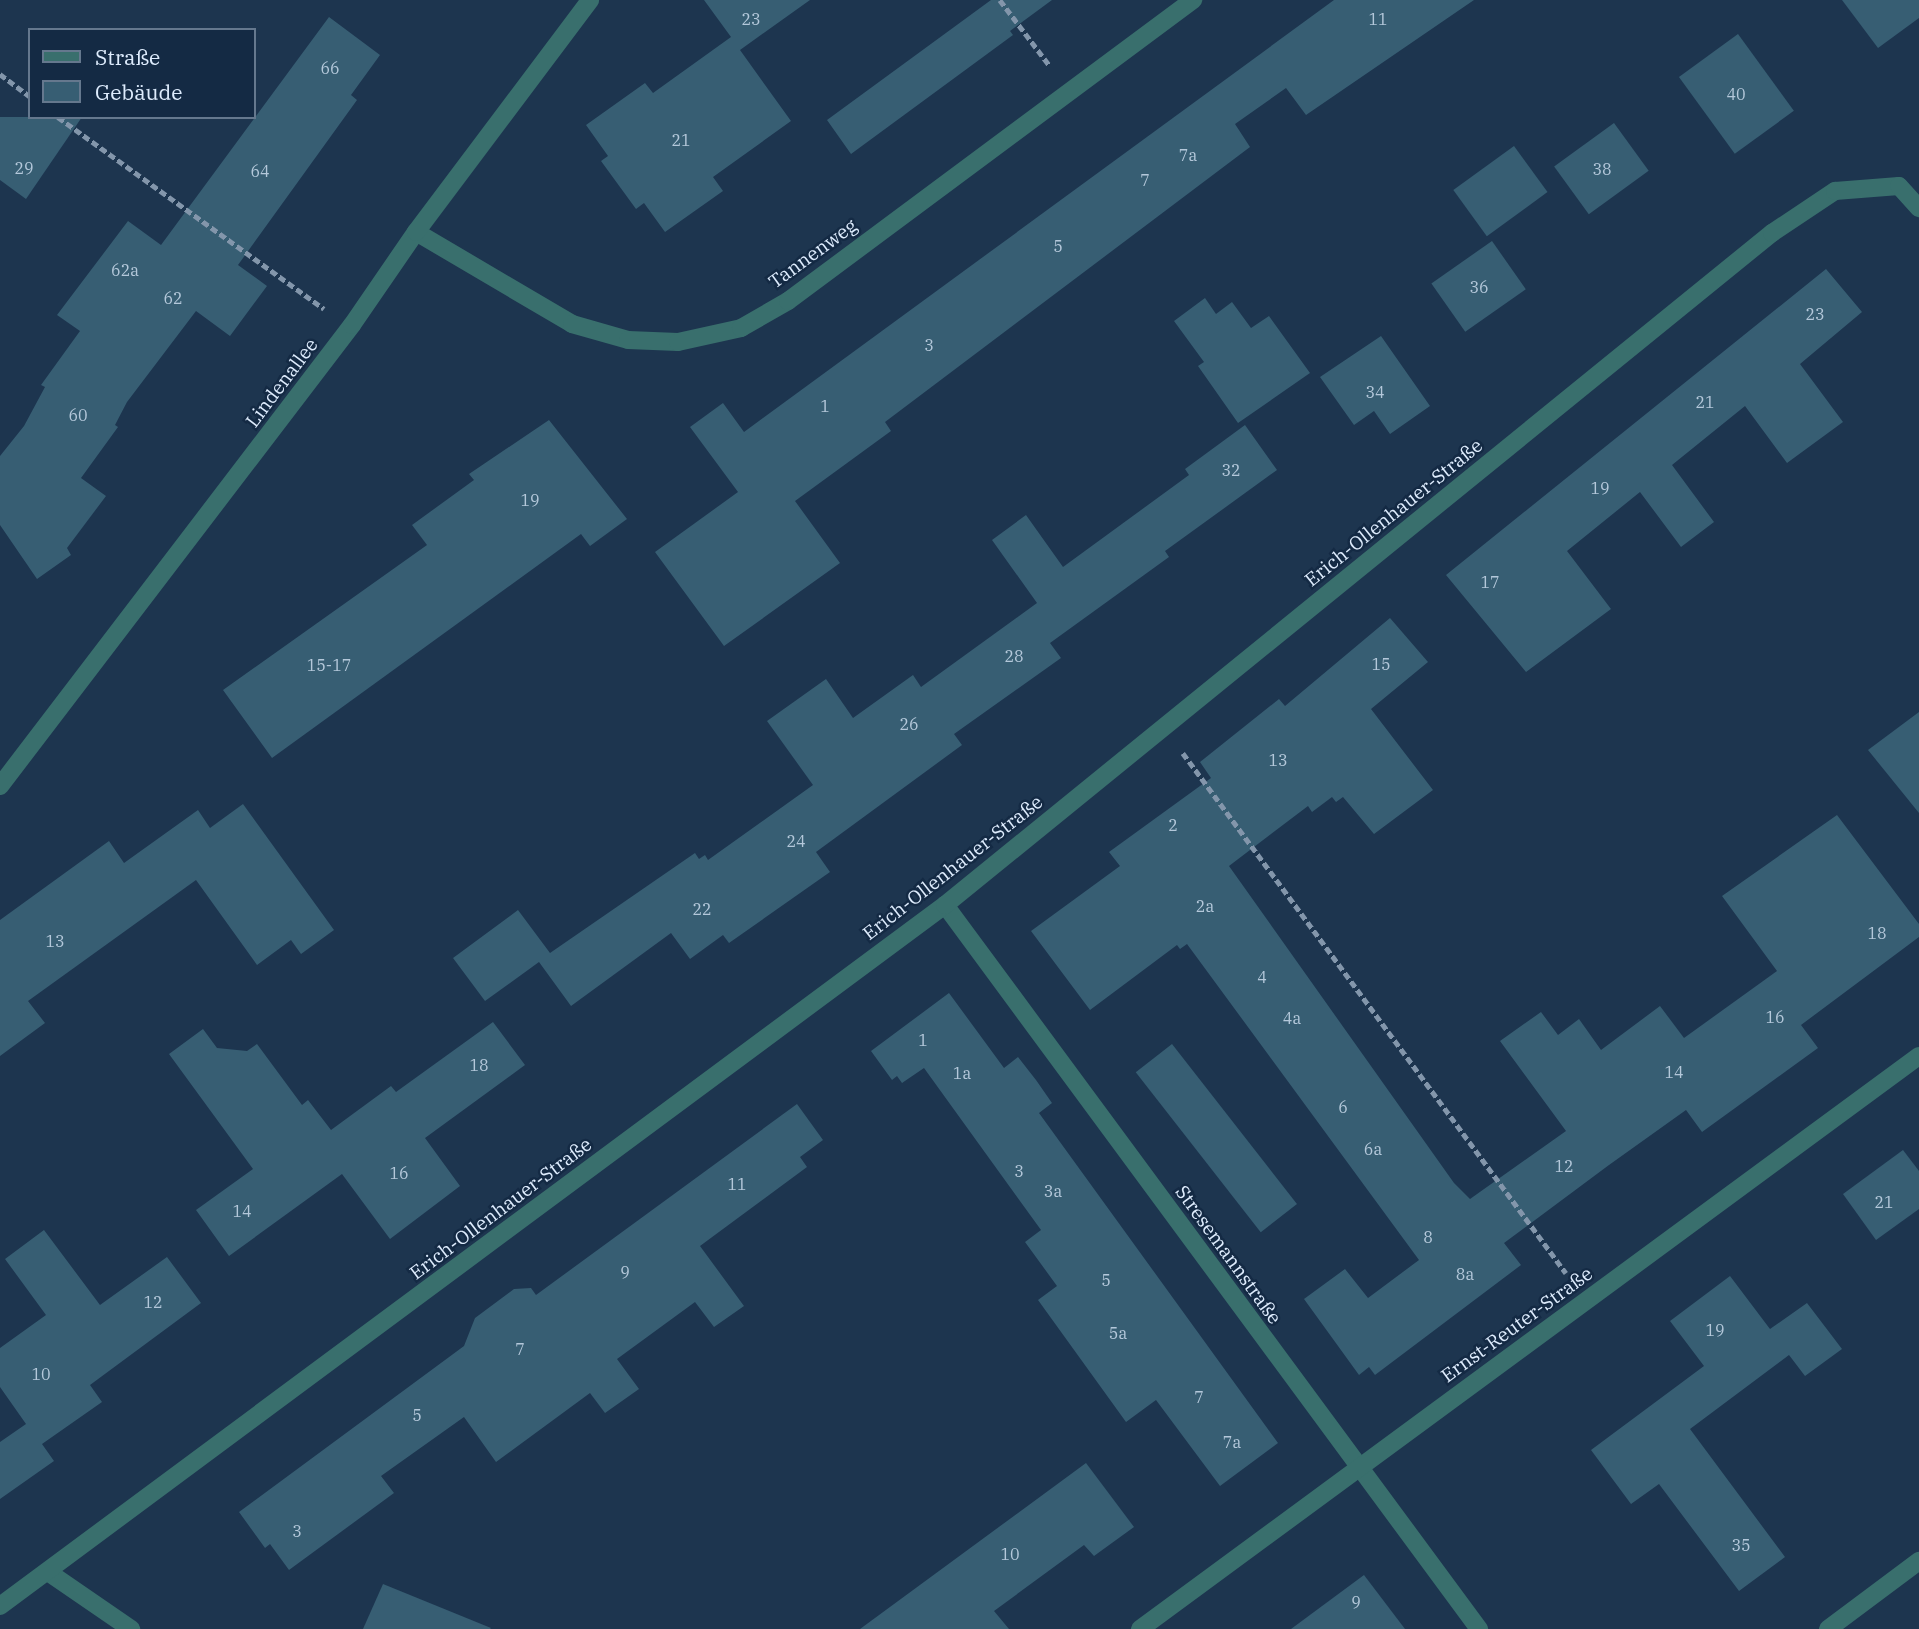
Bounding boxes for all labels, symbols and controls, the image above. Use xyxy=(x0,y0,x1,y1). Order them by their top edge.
house number: 23 xyxy=(741,9,761,29)
house number: 11 xyxy=(1368,9,1388,29)
legend xyxy=(28,28,256,119)
text: Straße xyxy=(95,43,160,71)
house number: 66 xyxy=(320,58,340,78)
text: Gebäude xyxy=(95,78,183,106)
house number: 40 xyxy=(1726,84,1746,104)
house number: 21 xyxy=(671,130,691,150)
house number: 7a xyxy=(1179,145,1197,165)
house number: 29 xyxy=(14,158,34,178)
house number: 38 xyxy=(1592,159,1612,179)
house number: 64 xyxy=(250,161,270,181)
house number: 7 xyxy=(1140,170,1150,190)
street label: Tannenweg xyxy=(764,214,862,294)
house number: 5 xyxy=(1053,236,1063,256)
house number: 62a xyxy=(111,260,139,280)
house number: 36 xyxy=(1469,277,1489,297)
house number: 62 xyxy=(163,288,183,308)
house number: 23 xyxy=(1805,304,1825,324)
street label: Lindenallee xyxy=(241,334,323,432)
house number: 3 xyxy=(924,335,934,355)
house number: 34 xyxy=(1365,382,1385,402)
house number: 21 xyxy=(1695,392,1715,412)
house number: 1 xyxy=(820,396,830,416)
house number: 60 xyxy=(68,405,88,425)
street label: Erich-Ollenhauer-Straße xyxy=(1301,434,1487,592)
house number: 32 xyxy=(1221,460,1241,480)
house number: 19 xyxy=(1590,478,1610,498)
house number: 19 xyxy=(520,490,540,510)
house number: 17 xyxy=(1480,572,1500,592)
house number: 28 xyxy=(1004,646,1024,666)
house number: 15 xyxy=(1371,654,1391,674)
house number: 15-17 xyxy=(307,655,351,675)
house number: 26 xyxy=(899,714,919,734)
house number: 13 xyxy=(1268,750,1288,770)
street label: Erich-Ollenhauer-Straße xyxy=(859,791,1047,945)
house number: 2 xyxy=(1168,815,1178,835)
house number: 24 xyxy=(786,831,806,851)
house number: 2a xyxy=(1196,896,1214,916)
house number: 22 xyxy=(692,899,712,919)
house number: 18 xyxy=(1867,923,1887,943)
house number: 13 xyxy=(45,931,65,951)
house number: 4 xyxy=(1257,967,1267,987)
house number: 16 xyxy=(1765,1007,1785,1027)
house number: 4a xyxy=(1283,1008,1301,1028)
house number: 1 xyxy=(918,1030,928,1050)
house number: 18 xyxy=(469,1055,489,1075)
house number: 14 xyxy=(1664,1062,1684,1082)
house number: 1a xyxy=(953,1063,971,1083)
house number: 6 xyxy=(1338,1097,1348,1117)
street label: Erich-Ollenhauer-Straße xyxy=(406,1133,596,1285)
house number: 6a xyxy=(1364,1139,1382,1159)
house number: 12 xyxy=(1554,1156,1574,1176)
house number: 3 xyxy=(1014,1161,1024,1181)
house number: 16 xyxy=(389,1163,409,1183)
house number: 11 xyxy=(727,1174,747,1194)
house number: 3a xyxy=(1044,1181,1062,1201)
street label: Stresemannstraße xyxy=(1170,1181,1286,1329)
house number: 21 xyxy=(1874,1192,1894,1212)
house number: 14 xyxy=(232,1201,252,1221)
house number: 8 xyxy=(1423,1227,1433,1247)
house number: 9 xyxy=(620,1262,630,1282)
street label: Ernst-Reuter-Straße xyxy=(1437,1262,1597,1388)
house number: 8a xyxy=(1456,1264,1474,1284)
house number: 5 xyxy=(1101,1270,1111,1290)
house number: 12 xyxy=(143,1292,163,1312)
house number: 19 xyxy=(1705,1320,1725,1340)
house number: 5a xyxy=(1109,1323,1127,1343)
house number: 7 xyxy=(515,1339,525,1359)
house number: 10 xyxy=(31,1364,51,1384)
house number: 7 xyxy=(1194,1387,1204,1407)
house number: 5 xyxy=(412,1405,422,1425)
house number: 7a xyxy=(1223,1432,1241,1452)
house number: 3 xyxy=(292,1521,302,1541)
house number: 35 xyxy=(1731,1535,1751,1555)
house number: 10 xyxy=(1000,1544,1020,1564)
house number: 9 xyxy=(1351,1592,1361,1612)

